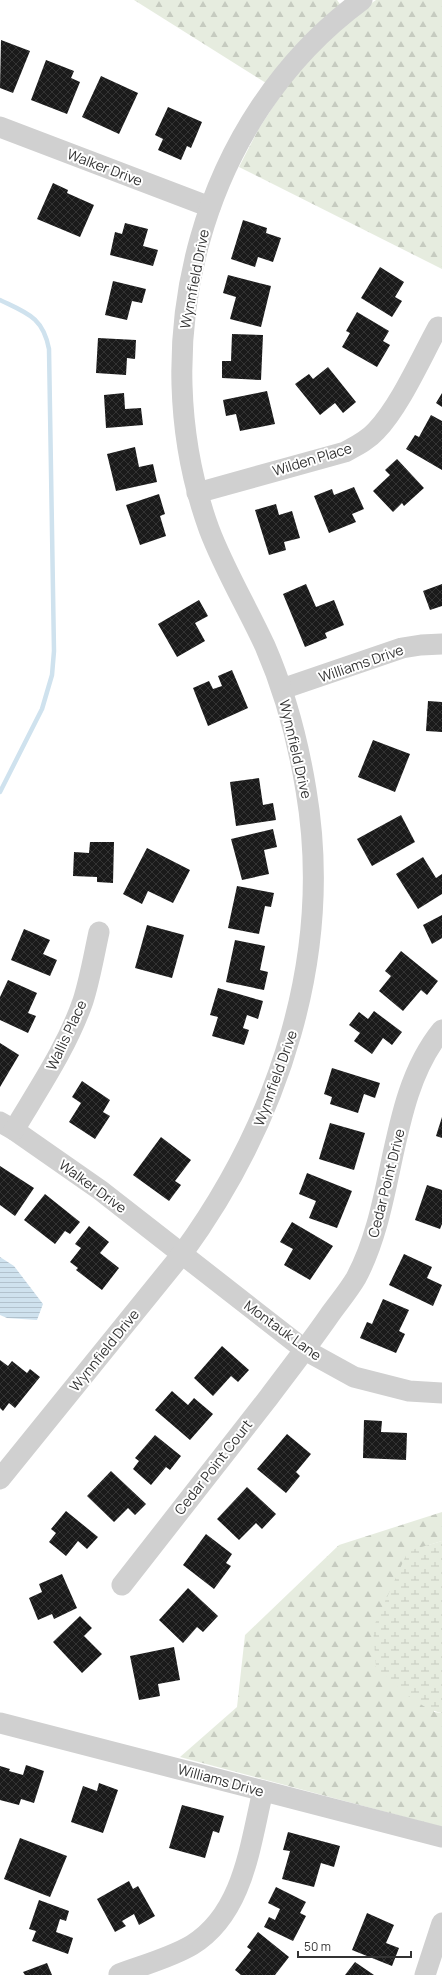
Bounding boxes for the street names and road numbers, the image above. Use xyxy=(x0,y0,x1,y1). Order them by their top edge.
street label: Walker Drive xyxy=(65,144,145,190)
street label: Wynnfield Drive xyxy=(175,228,213,330)
street label: Wilden Place xyxy=(270,438,354,480)
street label: Williams Drive xyxy=(316,640,406,686)
street label: Wynnfield Drive xyxy=(275,698,317,800)
street label: Wallis Place xyxy=(41,997,91,1073)
street label: Wynnfield Drive xyxy=(249,1027,301,1129)
street label: Cedar Point Drive xyxy=(363,1127,409,1239)
street label: Walker Drive xyxy=(55,1155,131,1217)
street label: Montauk Lane xyxy=(241,1296,325,1364)
street label: Wynnfield Drive xyxy=(65,1305,143,1395)
street label: Cedar Point Court xyxy=(170,1415,256,1519)
street label: Williams Drive xyxy=(176,1759,266,1801)

